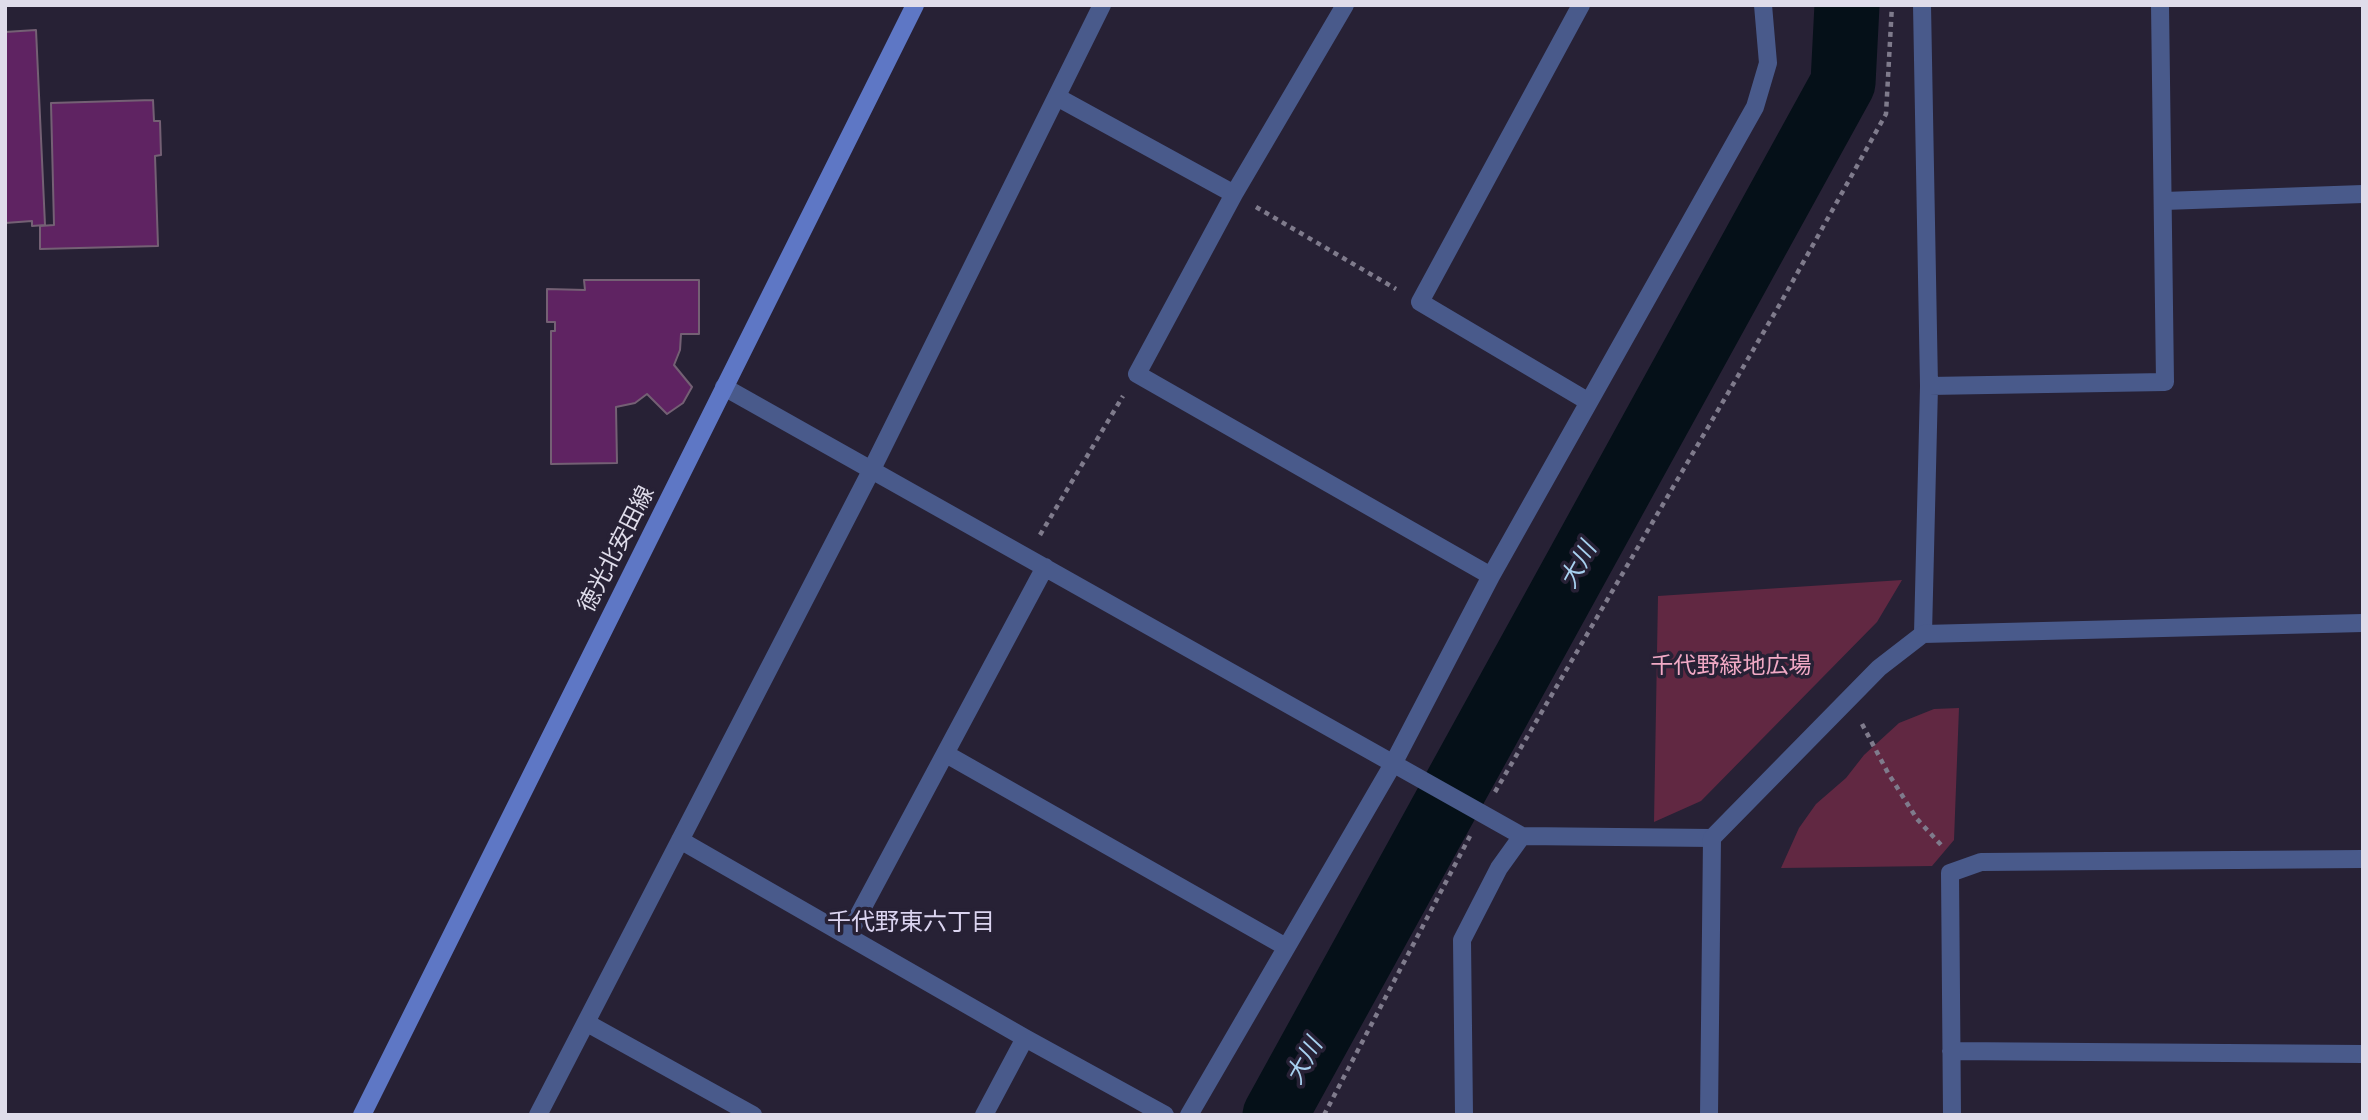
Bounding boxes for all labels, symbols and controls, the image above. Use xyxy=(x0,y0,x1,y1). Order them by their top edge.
street label: 徳光北安田線 xyxy=(572,481,660,617)
water label: 大川 xyxy=(1554,537,1602,593)
park label: 千代野緑地広場 xyxy=(1651,651,1811,679)
district label: 千代野東六丁目 xyxy=(827,908,995,936)
water label: 大川 xyxy=(1280,1033,1328,1089)

